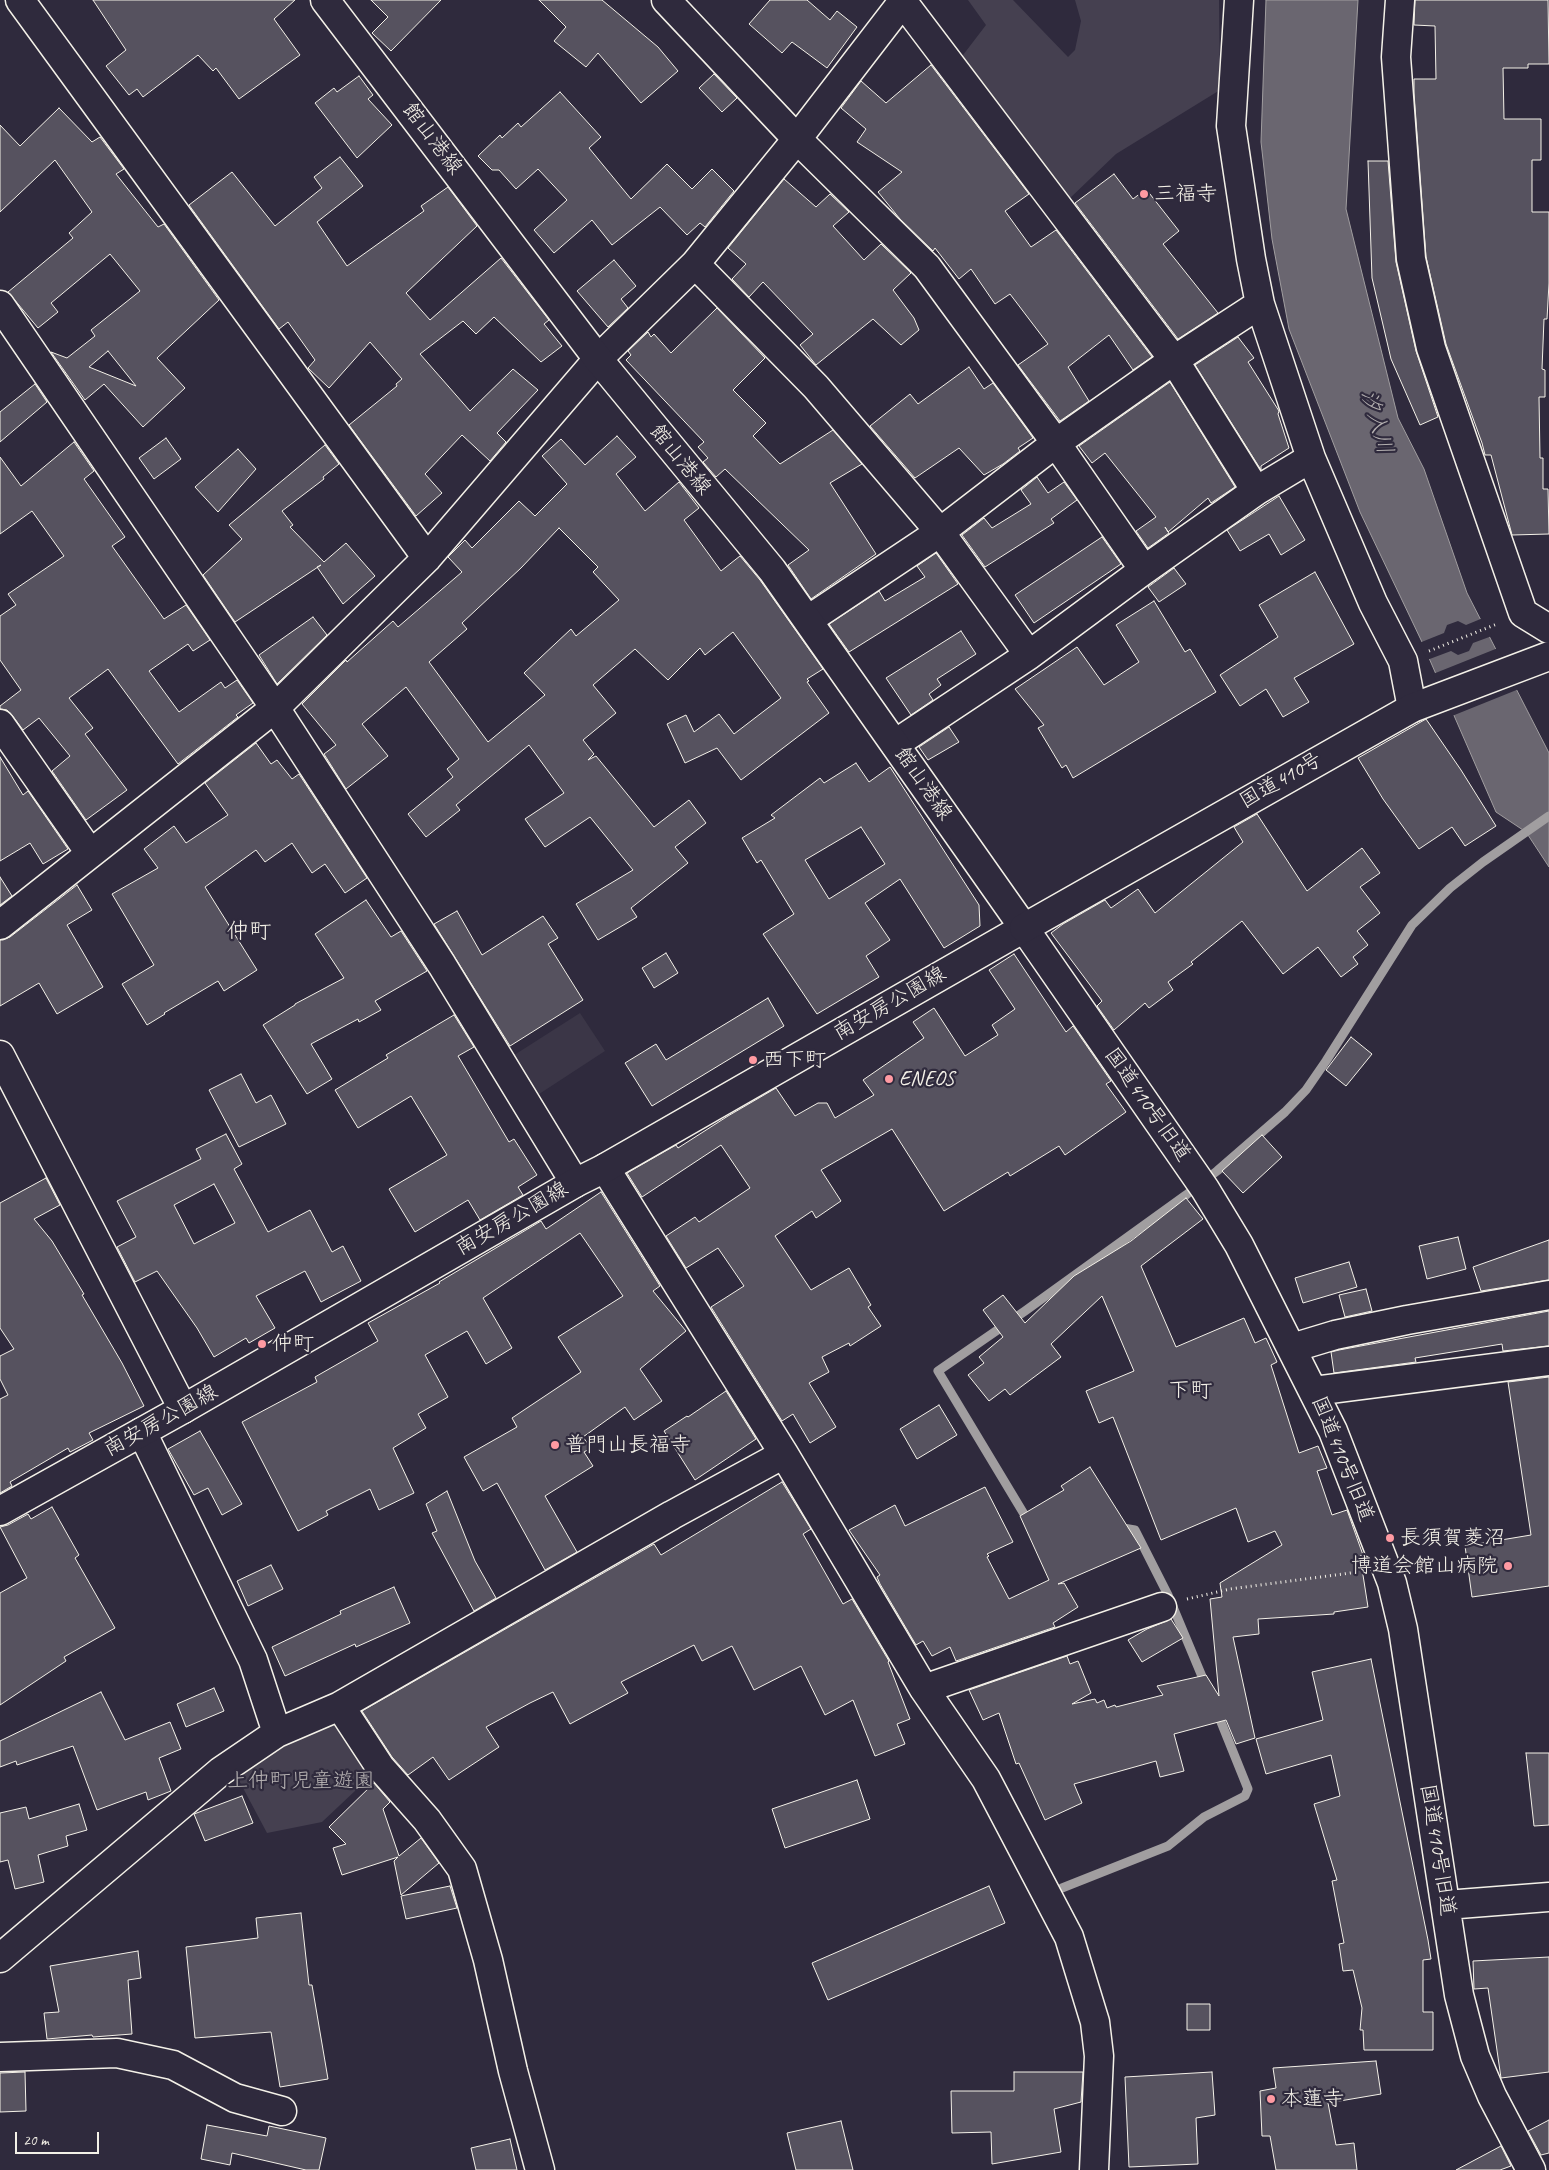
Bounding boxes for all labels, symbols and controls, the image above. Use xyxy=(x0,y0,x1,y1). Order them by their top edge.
street label: 館山港線 xyxy=(397,98,467,180)
place label: 三福寺 xyxy=(1154,181,1217,207)
marker: 三福寺 xyxy=(1138,188,1150,200)
water label: 汐入川 xyxy=(1354,387,1398,457)
street label: 館山港線 xyxy=(644,419,716,501)
street label: 館山港線 xyxy=(889,742,957,826)
street label: 国道410号 xyxy=(1235,747,1327,815)
district label: 仲町 xyxy=(227,919,271,945)
street label: 南安房公園線 xyxy=(829,962,951,1046)
street label: 国道410号旧道 xyxy=(1098,1043,1196,1167)
place label: 西下町 xyxy=(763,1047,826,1073)
marker: 西下町 xyxy=(747,1054,759,1066)
place label: ENEOS xyxy=(899,1066,954,1092)
marker: ENEOS xyxy=(883,1073,895,1085)
street label: 南安房公園線 xyxy=(451,1177,573,1261)
place label: 仲町 xyxy=(272,1331,314,1357)
marker: 仲町 xyxy=(256,1338,268,1350)
district label: 下町 xyxy=(1168,1378,1212,1404)
street label: 南安房公園線 xyxy=(100,1379,222,1463)
street label: 国道410号旧道 xyxy=(1305,1392,1379,1526)
place label: 普門山長福寺 xyxy=(565,1432,691,1458)
marker: 普門山長福寺 xyxy=(549,1439,561,1451)
place label: 長須賀菱沼 xyxy=(1400,1525,1505,1551)
marker: 長須賀菱沼 xyxy=(1384,1532,1396,1544)
place label: 博道会館山病院 xyxy=(1351,1553,1498,1579)
marker: 博道会館山病院 xyxy=(1502,1560,1514,1572)
park label: 上仲町児童遊園 xyxy=(228,1768,374,1794)
street label: 国道410号旧道 xyxy=(1414,1782,1460,1918)
place label: 本蓮寺 xyxy=(1281,2086,1344,2112)
marker: 本蓮寺 xyxy=(1265,2093,1277,2105)
scale bar xyxy=(18,2122,101,2154)
text: 20 m xyxy=(23,2131,49,2150)

